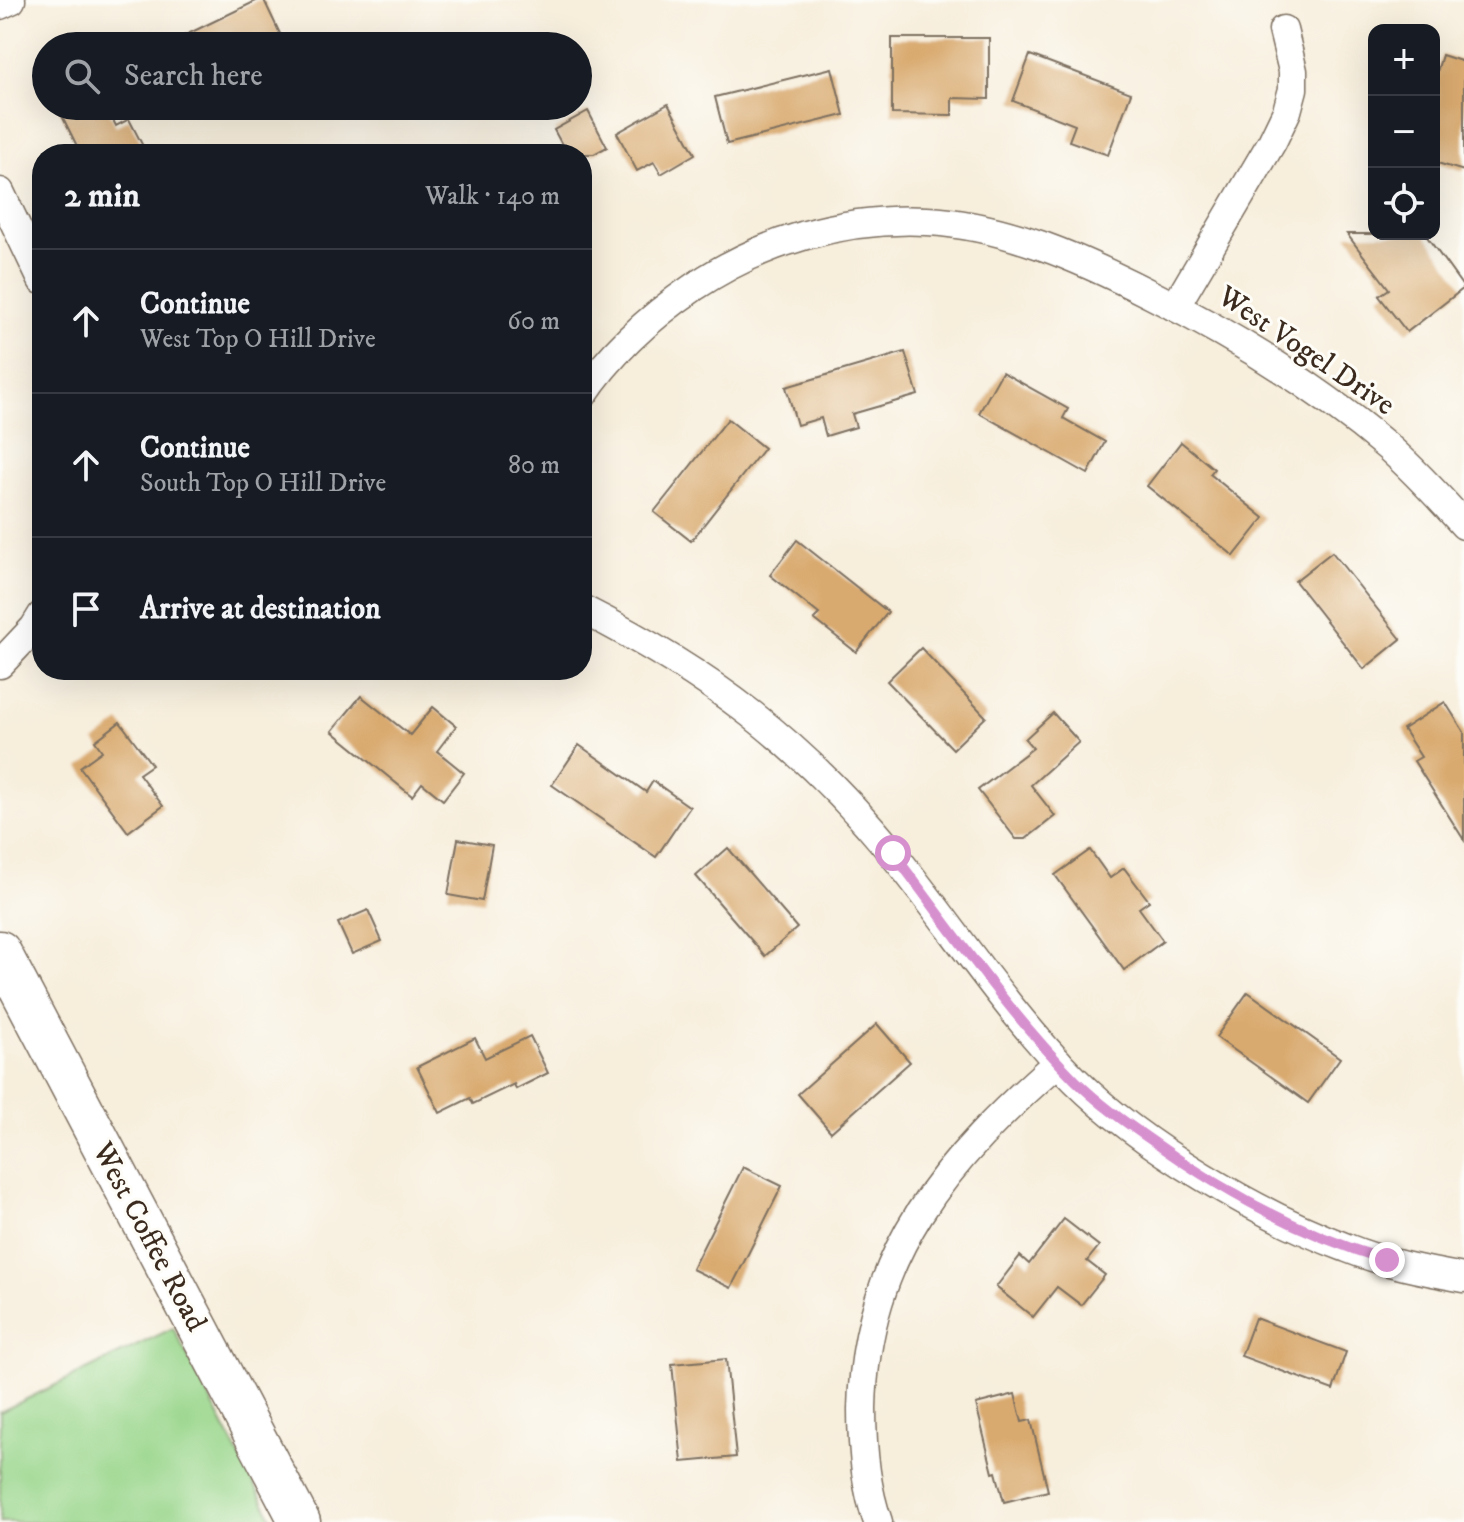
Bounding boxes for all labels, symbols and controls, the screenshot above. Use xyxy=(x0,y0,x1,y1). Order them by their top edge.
map controls xyxy=(1368,24,1440,240)
button: + xyxy=(1368,24,1440,96)
search box xyxy=(32,32,592,120)
icon: search xyxy=(60,54,104,98)
text: Search here xyxy=(124,58,263,95)
button: − xyxy=(1368,96,1440,168)
button: locate xyxy=(1368,168,1440,240)
text: 2 min xyxy=(64,175,140,217)
text: Walk · 140 m xyxy=(425,180,560,213)
street label: West Vogel Drive xyxy=(1210,278,1402,424)
text: Continue xyxy=(140,286,250,323)
icon: ahead xyxy=(64,299,108,343)
text: 60 m xyxy=(507,305,560,338)
text: West Top O Hill Drive xyxy=(140,323,376,356)
text: Continue xyxy=(140,430,250,467)
icon: ahead xyxy=(64,443,108,487)
text: 80 m xyxy=(508,449,560,482)
text: South Top O Hill Drive xyxy=(140,467,386,500)
icon: arrive xyxy=(64,587,108,631)
text: Arrive at destination xyxy=(140,591,381,628)
route start xyxy=(875,835,911,871)
street label: West Coffee Road xyxy=(83,1135,214,1338)
route end xyxy=(1369,1242,1405,1278)

